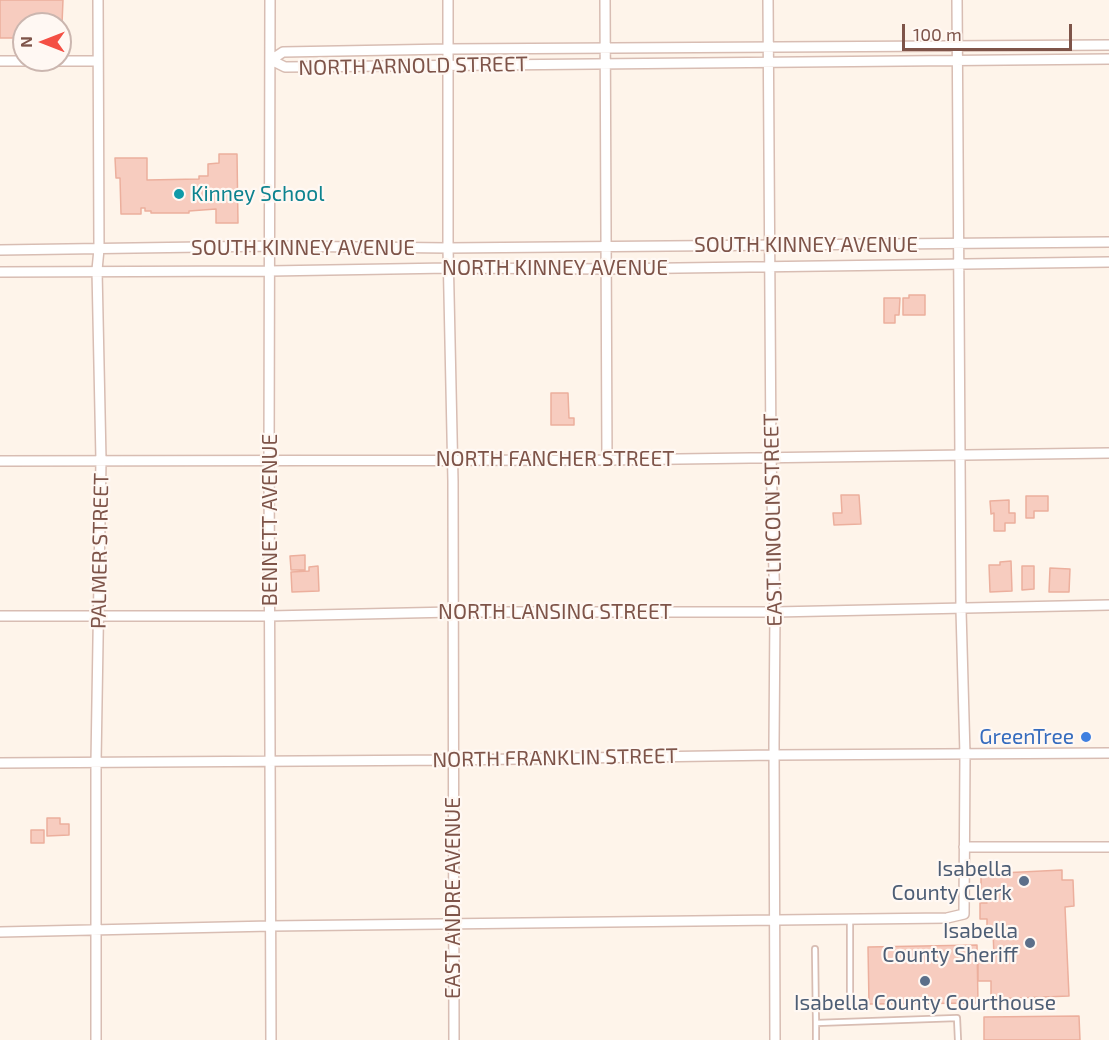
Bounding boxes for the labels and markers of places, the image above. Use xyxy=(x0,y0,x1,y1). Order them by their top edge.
place label: Kinney School xyxy=(191,181,324,207)
marker: Kinney School xyxy=(172,187,186,201)
place label: GreenTree xyxy=(979,724,1074,750)
marker: GreenTree xyxy=(1079,730,1093,744)
place label: Isabella County Clerk xyxy=(892,856,1012,906)
marker: Isabella County Clerk xyxy=(1017,874,1031,888)
place label: Isabella County Sheriff xyxy=(882,918,1018,968)
marker: Isabella County Sheriff xyxy=(1023,936,1037,950)
marker: Isabella County Courthouse xyxy=(918,974,932,988)
place label: Isabella County Courthouse xyxy=(794,990,1056,1016)

